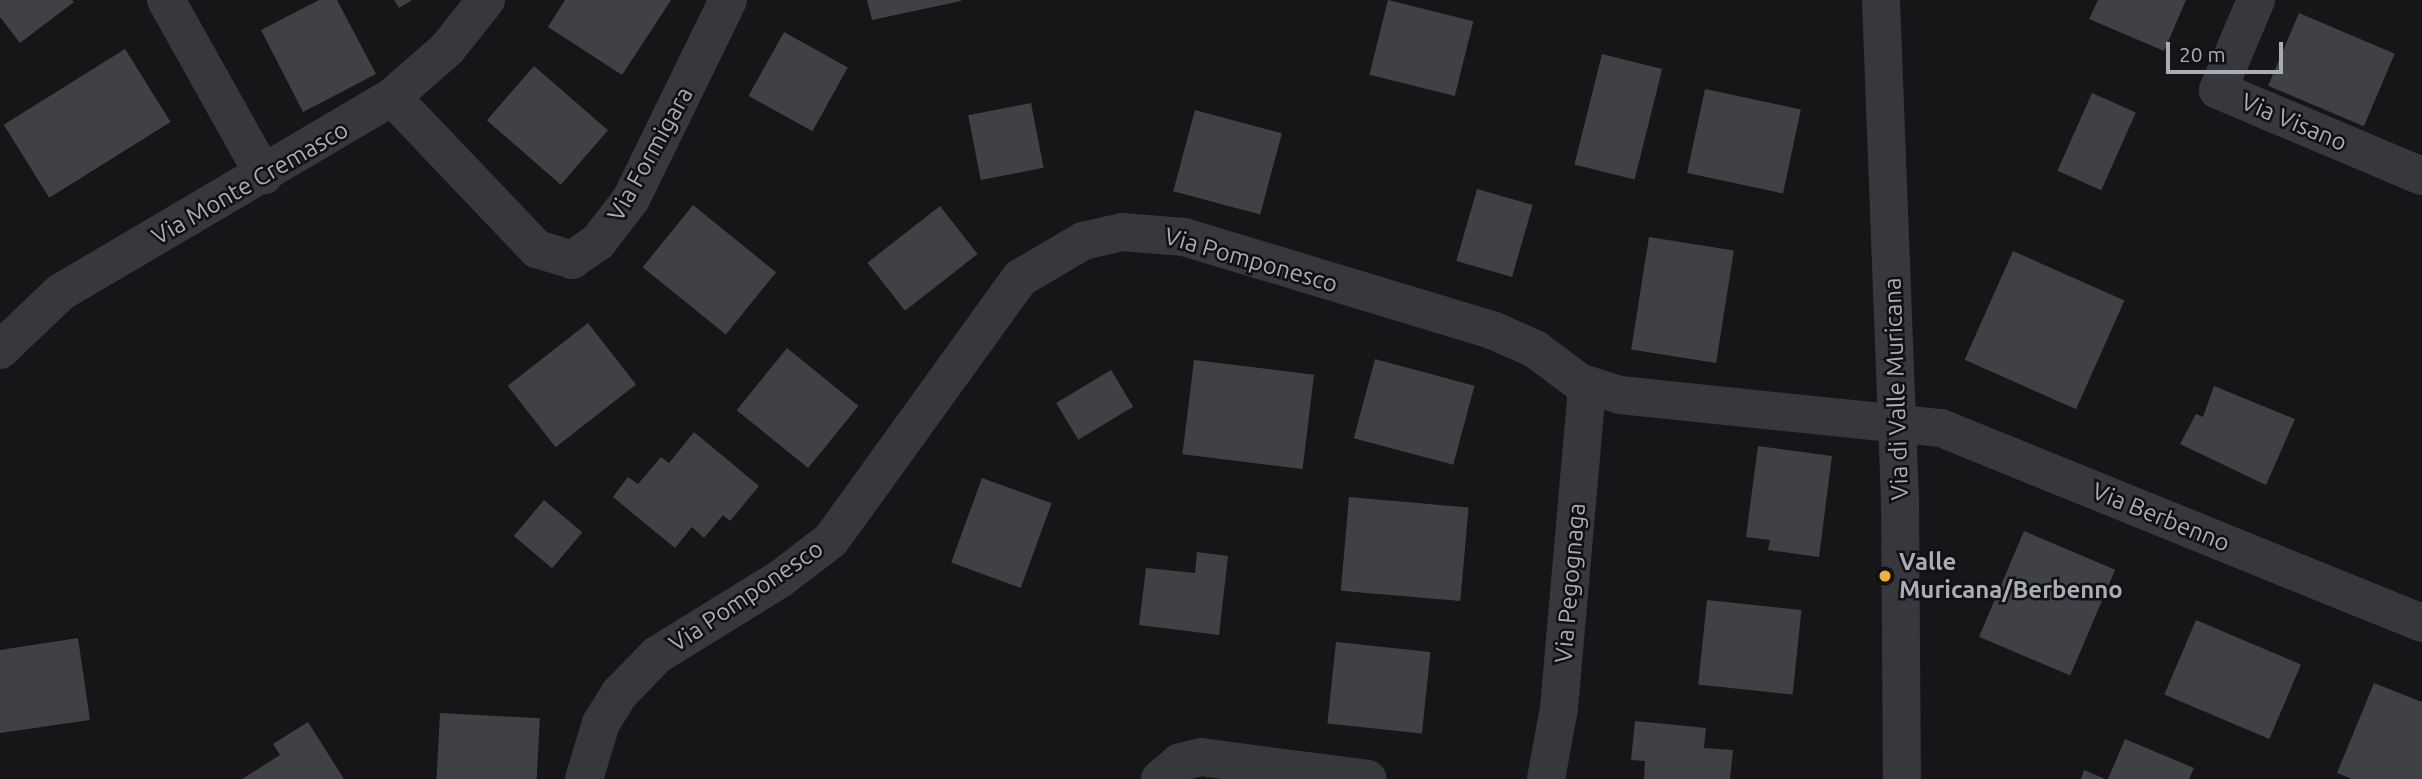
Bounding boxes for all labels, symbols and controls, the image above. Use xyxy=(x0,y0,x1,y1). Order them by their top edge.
scale bar xyxy=(2170,28,2287,72)
text: 20 m xyxy=(2179,42,2226,66)
street label: Via Formigara xyxy=(601,82,699,226)
street label: Via Visano xyxy=(2237,87,2351,157)
street label: Via Monte Cremasco xyxy=(147,115,353,251)
street label: Via Pomponesco xyxy=(1161,221,1341,299)
street label: Via di Valle Muricana xyxy=(1878,277,1914,501)
street label: Via Berbenno xyxy=(2088,476,2234,558)
street label: Via Pegognaga xyxy=(1549,502,1591,664)
street label: Via Pomponesco xyxy=(664,534,828,658)
place label: Valle Muricana/Berbenno xyxy=(1899,548,2123,604)
marker: Valle Muricana/Berbenno xyxy=(1877,568,1893,584)

